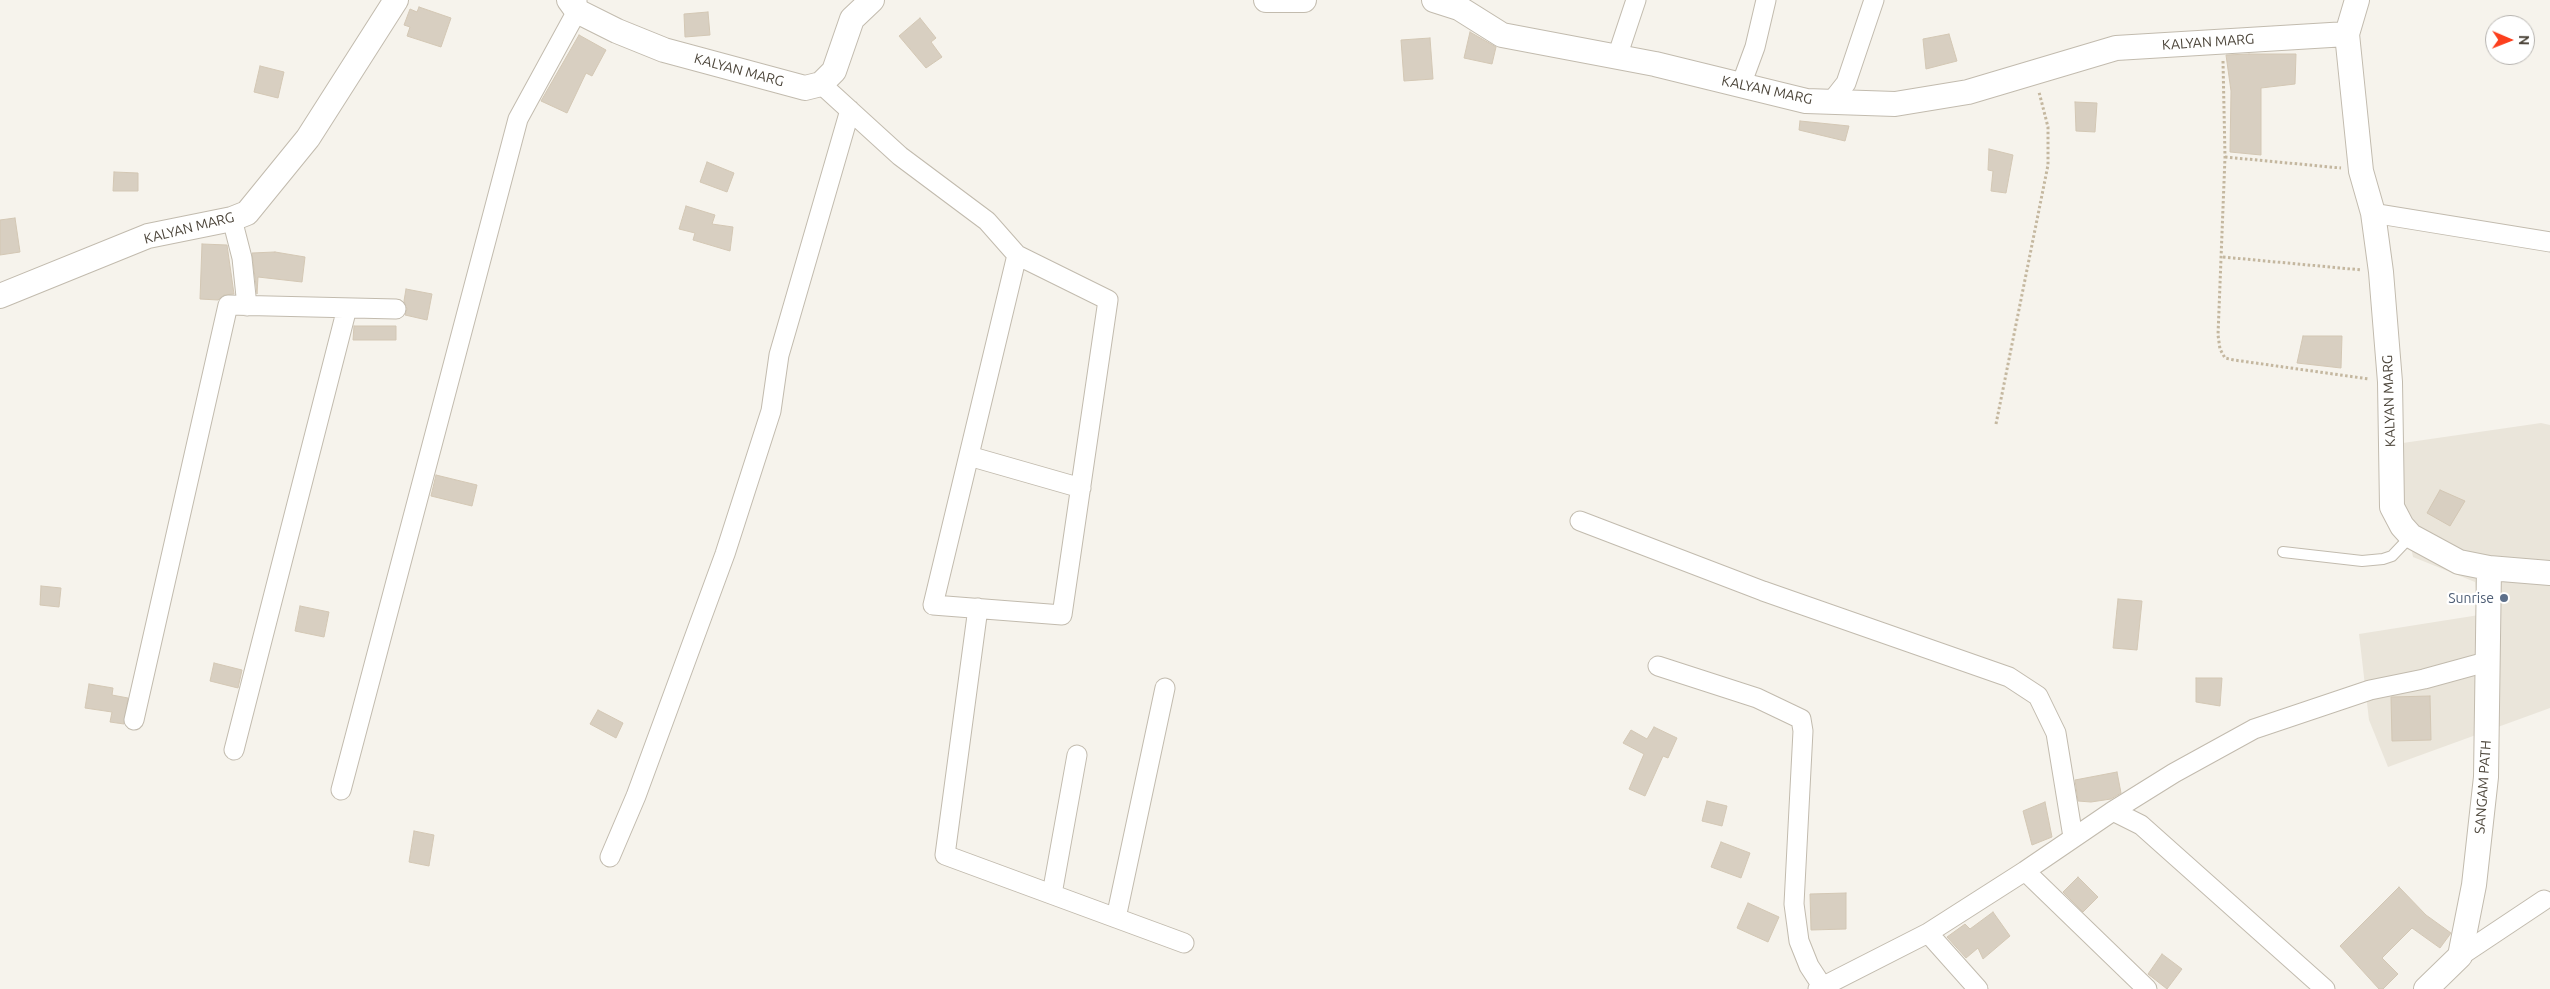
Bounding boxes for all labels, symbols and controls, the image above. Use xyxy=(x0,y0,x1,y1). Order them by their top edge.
north arrow xyxy=(2485,15,2535,65)
street label: KALYAN MARG xyxy=(2161,30,2255,54)
text: N xyxy=(2516,35,2532,46)
street label: KALYAN MARG xyxy=(692,50,786,90)
street label: KALYAN MARG xyxy=(1720,72,1814,108)
street label: KALYAN MARG xyxy=(142,209,236,247)
street label: KALYAN MARG xyxy=(2379,355,2399,447)
place label: Sunrise xyxy=(2448,590,2494,606)
marker: Sunrise xyxy=(2498,592,2510,604)
street label: SANGAM PATH xyxy=(2471,740,2495,834)

